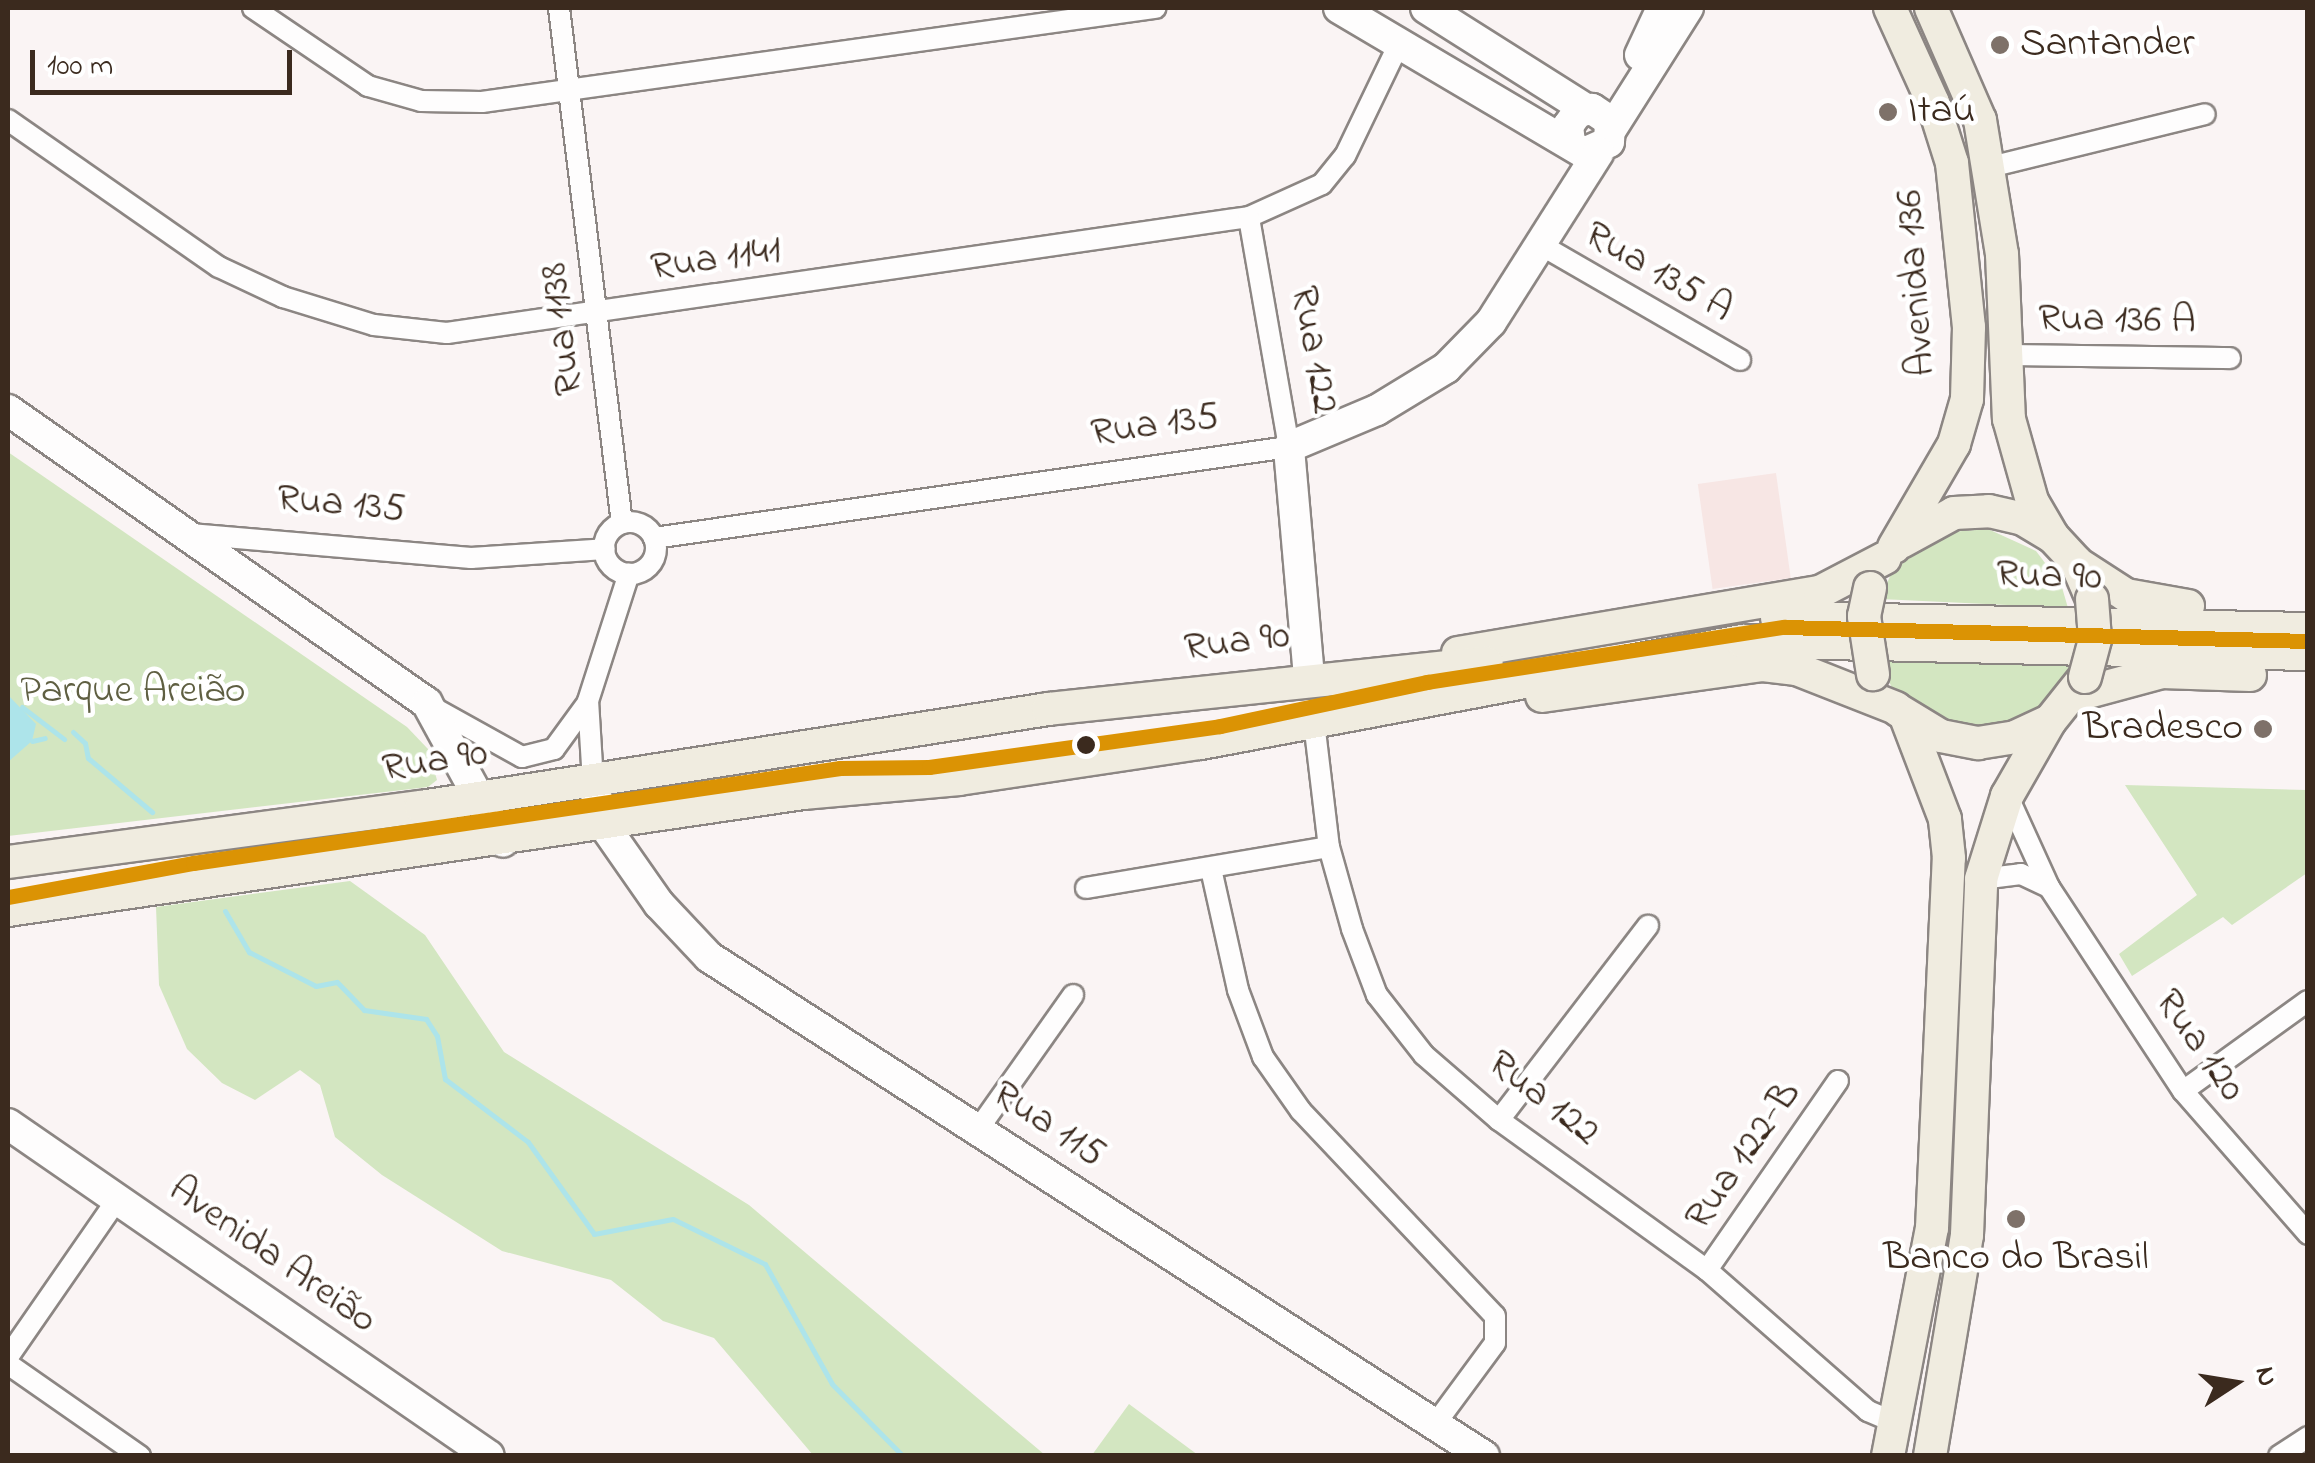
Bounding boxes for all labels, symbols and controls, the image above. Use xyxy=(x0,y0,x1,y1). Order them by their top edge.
place label: Santander xyxy=(2020,21,2195,69)
scale bar xyxy=(35,30,298,92)
marker: Santander xyxy=(1989,34,2011,56)
text: 100 m xyxy=(47,45,113,89)
place label: Itaú xyxy=(1908,88,1975,136)
marker: Itaú xyxy=(1877,101,1899,123)
street label: Avenida 136 xyxy=(1887,188,1947,378)
street label: Rua 135 A xyxy=(1575,211,1741,335)
street label: Rua 1141 xyxy=(648,227,784,293)
street label: Rua 1138 xyxy=(531,260,595,398)
street label: Rua 122 xyxy=(1278,282,1348,418)
street label: Rua 136 A xyxy=(2038,296,2196,346)
street label: Rua 135 xyxy=(1088,393,1222,459)
street label: Rua 135 xyxy=(275,475,407,535)
street label: Rua 90 xyxy=(1995,551,2103,603)
street label: Rua 90 xyxy=(1182,613,1292,673)
park label: Parque Areião xyxy=(20,668,246,716)
place label: Bradesco xyxy=(2083,705,2243,753)
marker: Bradesco xyxy=(2252,718,2274,740)
street label: Rua 90 xyxy=(379,730,491,794)
unlabelled marker xyxy=(1076,735,1096,755)
street label: Rua 120 xyxy=(2143,980,2255,1112)
street label: Rua 122 xyxy=(1477,1040,1609,1158)
street label: Rua 115 xyxy=(983,1071,1113,1179)
street label: Rua 122-B xyxy=(1675,1072,1813,1240)
street label: Avenida Areião xyxy=(159,1167,385,1345)
marker: Banco do Brasil xyxy=(2005,1208,2027,1230)
place label: Banco do Brasil xyxy=(1883,1235,2149,1283)
north arrow xyxy=(2185,1333,2285,1433)
text: N xyxy=(2243,1363,2287,1390)

